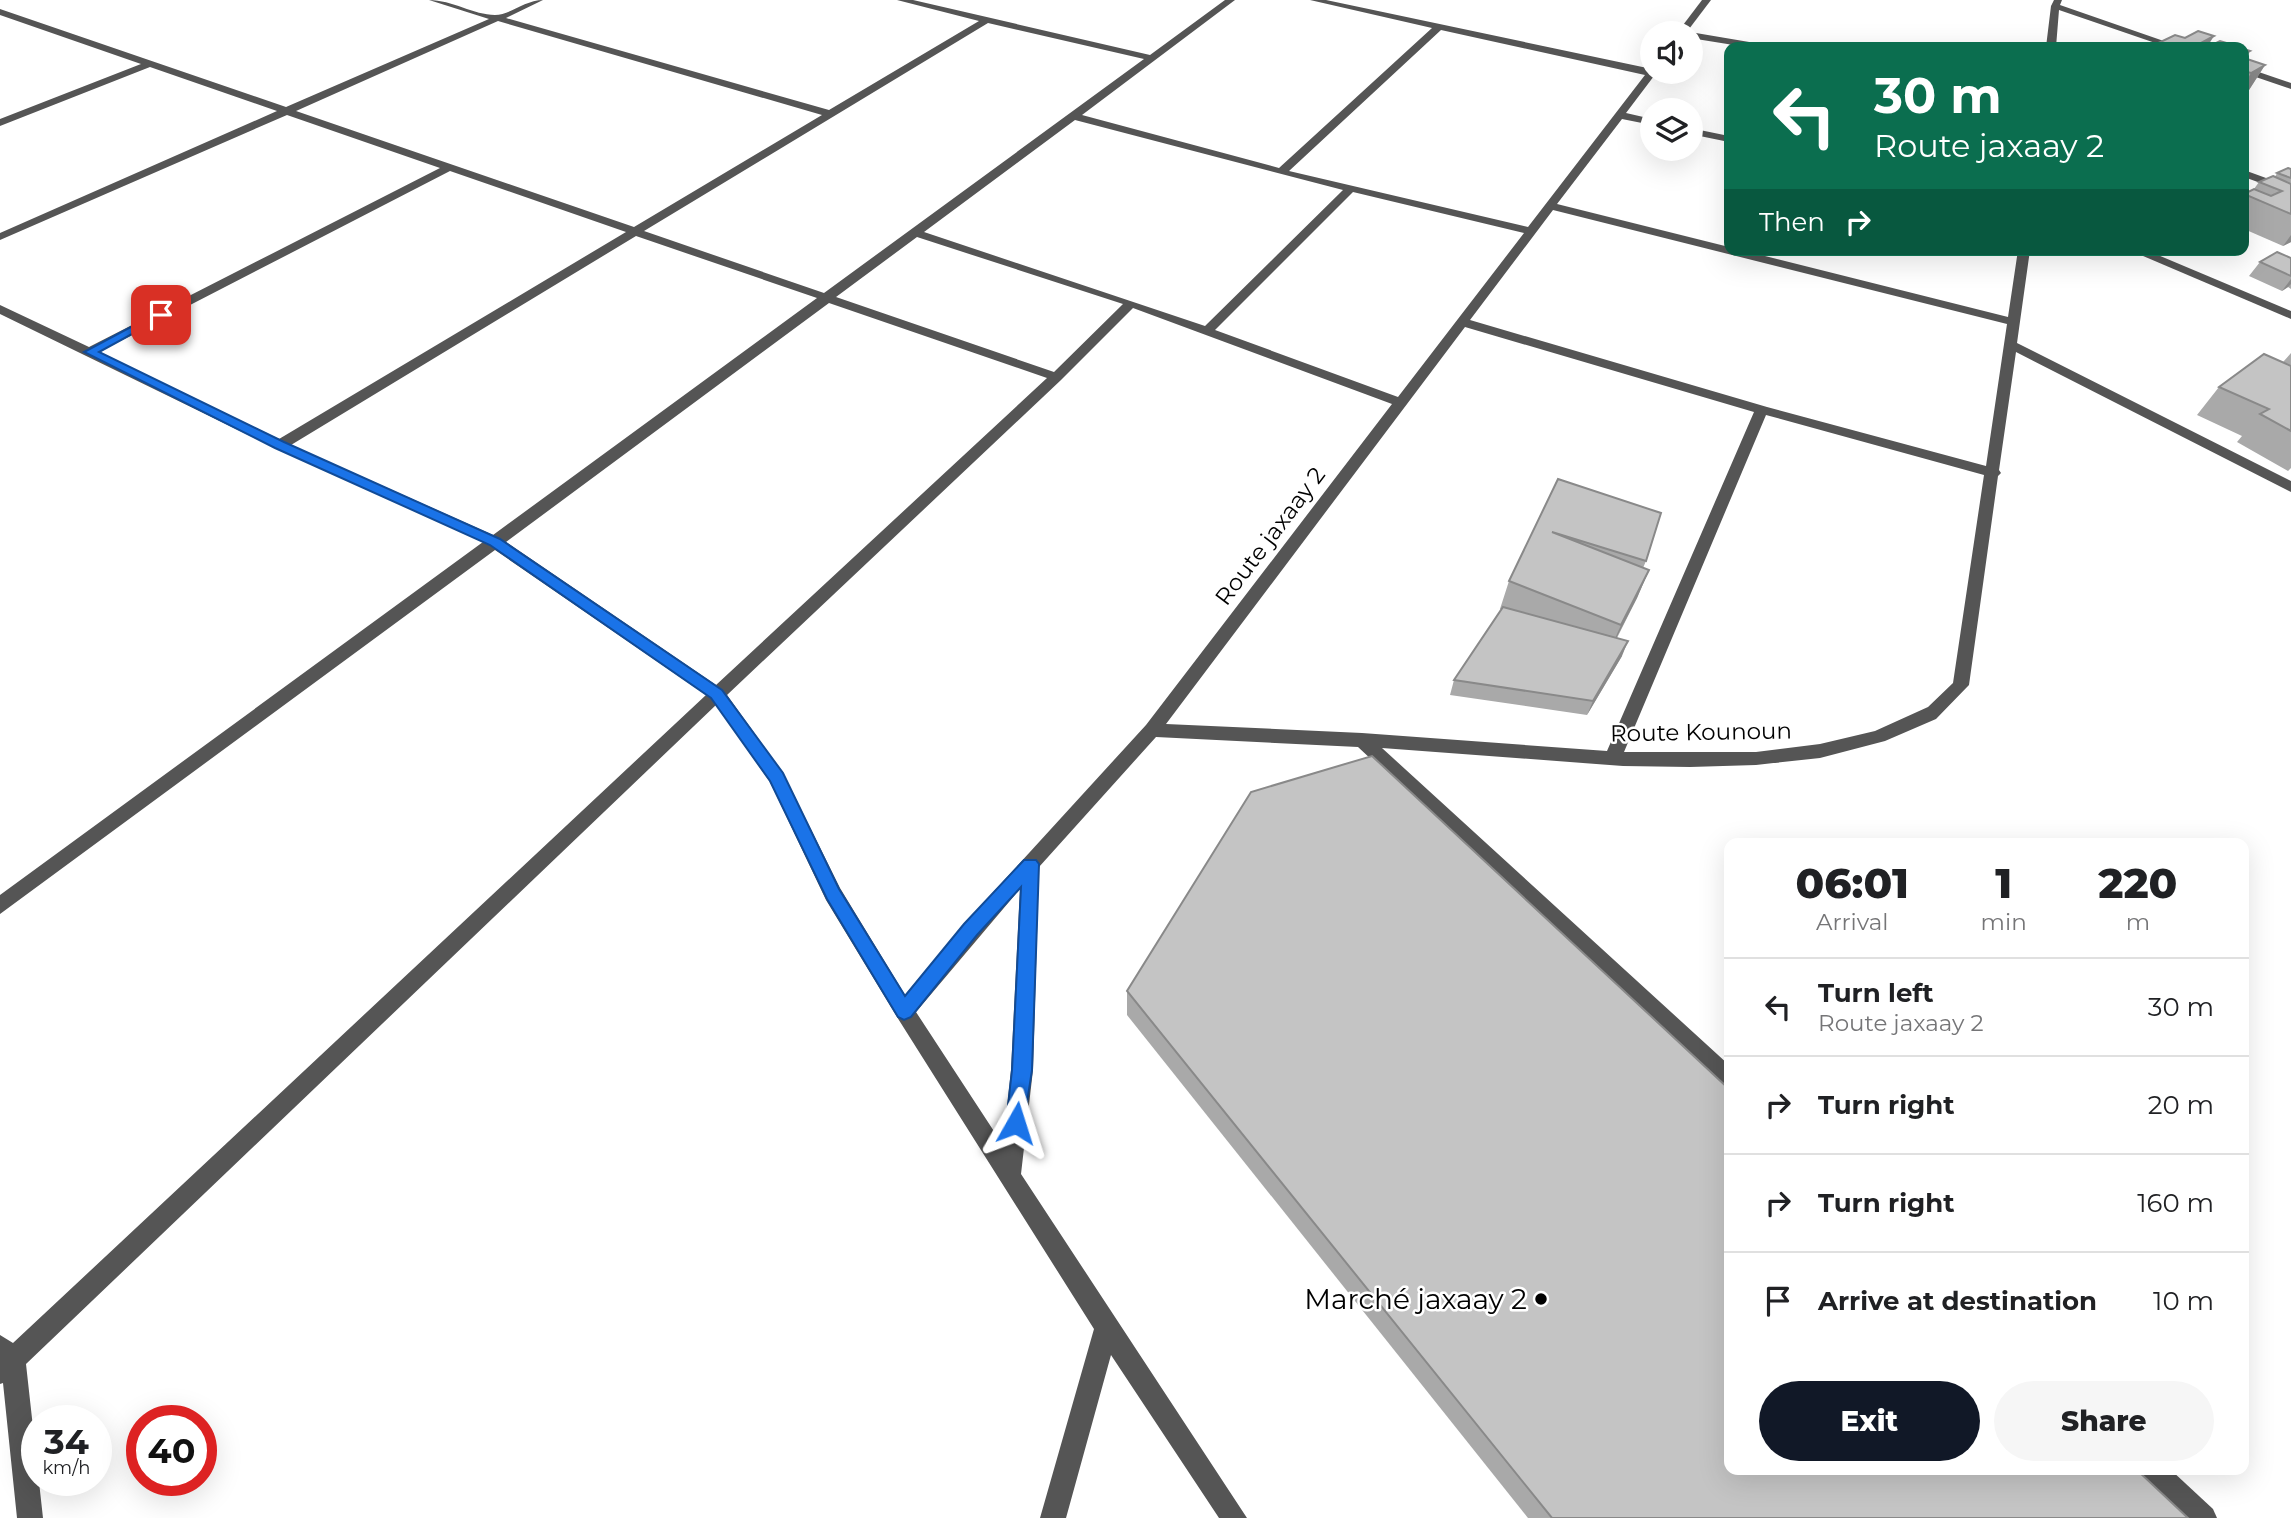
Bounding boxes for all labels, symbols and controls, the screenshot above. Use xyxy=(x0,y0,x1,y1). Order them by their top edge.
map controls xyxy=(1640,21,1703,161)
button: sound xyxy=(1640,21,1703,84)
text: 30 m xyxy=(1874,66,2002,125)
icon: left xyxy=(1759,70,1850,161)
button: layers xyxy=(1640,98,1703,161)
text: Route jaxaay 2 xyxy=(1874,126,2104,165)
icon: right xyxy=(1839,203,1877,241)
text: Then xyxy=(1759,206,1825,238)
pin xyxy=(131,285,191,345)
icon: arrive xyxy=(142,296,180,334)
street label: Route jaxaay 2 xyxy=(1209,461,1331,611)
street label: Route Kounoun xyxy=(1610,716,1792,748)
text: 06:01 xyxy=(1796,857,1909,909)
text: 1 xyxy=(1995,857,2012,909)
text: 220 xyxy=(2098,857,2177,909)
text: Arrival xyxy=(1816,908,1889,936)
text: min xyxy=(1981,908,2027,936)
text: m xyxy=(2126,908,2150,936)
text: Turn left xyxy=(1818,977,1934,1009)
icon: left xyxy=(1759,988,1797,1026)
text: 30 m xyxy=(2148,991,2214,1023)
text: Route jaxaay 2 xyxy=(1818,1009,1984,1037)
position arrow xyxy=(979,1086,1053,1160)
icon: right xyxy=(1759,1086,1797,1124)
text: Turn right xyxy=(1818,1089,1954,1121)
text: 20 m xyxy=(2148,1089,2214,1121)
icon: right xyxy=(1759,1184,1797,1222)
text: Turn right xyxy=(1818,1187,1954,1219)
text: 160 m xyxy=(2137,1187,2214,1219)
place label: Marché jaxaay 2 xyxy=(1304,1282,1527,1316)
icon: arrive xyxy=(1759,1282,1797,1320)
text: Arrive at destination xyxy=(1818,1285,2097,1317)
text: 10 m xyxy=(2153,1285,2214,1317)
marker: Marché jaxaay 2 xyxy=(1533,1291,1549,1307)
button: Exit xyxy=(1759,1381,1980,1461)
button: Share xyxy=(1994,1381,2214,1461)
speed limit sign: 40 xyxy=(126,1405,217,1496)
text: 34 xyxy=(44,1420,89,1463)
text: km/h xyxy=(42,1457,91,1479)

